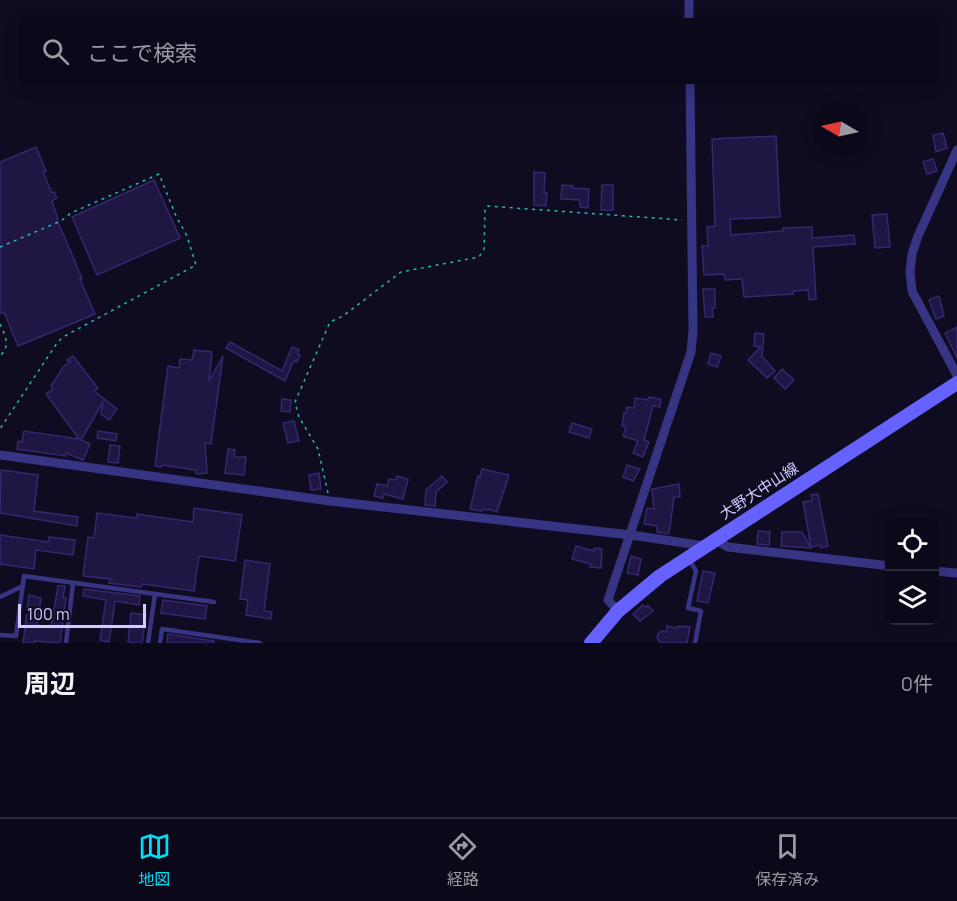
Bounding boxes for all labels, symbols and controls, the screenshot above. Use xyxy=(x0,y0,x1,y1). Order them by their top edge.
search box xyxy=(18,18,939,84)
icon: search xyxy=(39,35,72,68)
text: ここで検索 xyxy=(87,38,197,68)
north arrow xyxy=(813,102,867,156)
street label: 大野大中山線 xyxy=(715,457,802,524)
map controls xyxy=(885,517,939,625)
button: locate xyxy=(885,517,939,571)
button: layers xyxy=(885,571,939,625)
scale bar xyxy=(18,601,146,628)
text: 100 m xyxy=(27,603,70,625)
text: 周辺 xyxy=(24,665,76,701)
text: 0件 xyxy=(901,670,933,697)
tab: 地図 xyxy=(138,830,171,890)
tab: 経路 xyxy=(446,830,479,890)
tab: 保存済み xyxy=(755,830,819,890)

